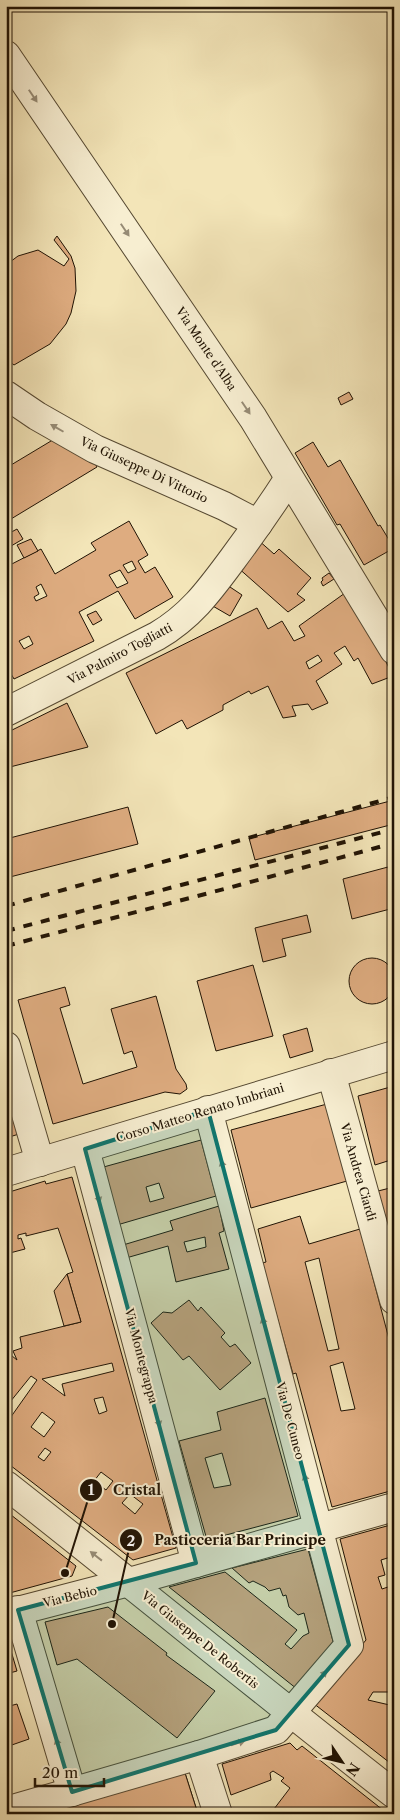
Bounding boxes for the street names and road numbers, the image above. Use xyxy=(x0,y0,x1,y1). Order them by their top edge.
street label: Via Monte d'Alba xyxy=(172,303,240,394)
street label: Via Giuseppe Di Vittorio xyxy=(77,433,211,506)
street label: Via Palmiro Togliatti xyxy=(64,619,175,688)
street label: Corso Matteo Renato Imbriani xyxy=(114,1080,286,1145)
street label: Via Andrea Ciardi xyxy=(337,1120,380,1223)
street label: Via Montegrappa xyxy=(121,1306,162,1406)
street label: Via De Cuneo xyxy=(273,1380,308,1461)
street label: Via Bebio xyxy=(40,1583,98,1611)
street label: Via Giuseppe De Robertis xyxy=(138,1587,262,1692)

